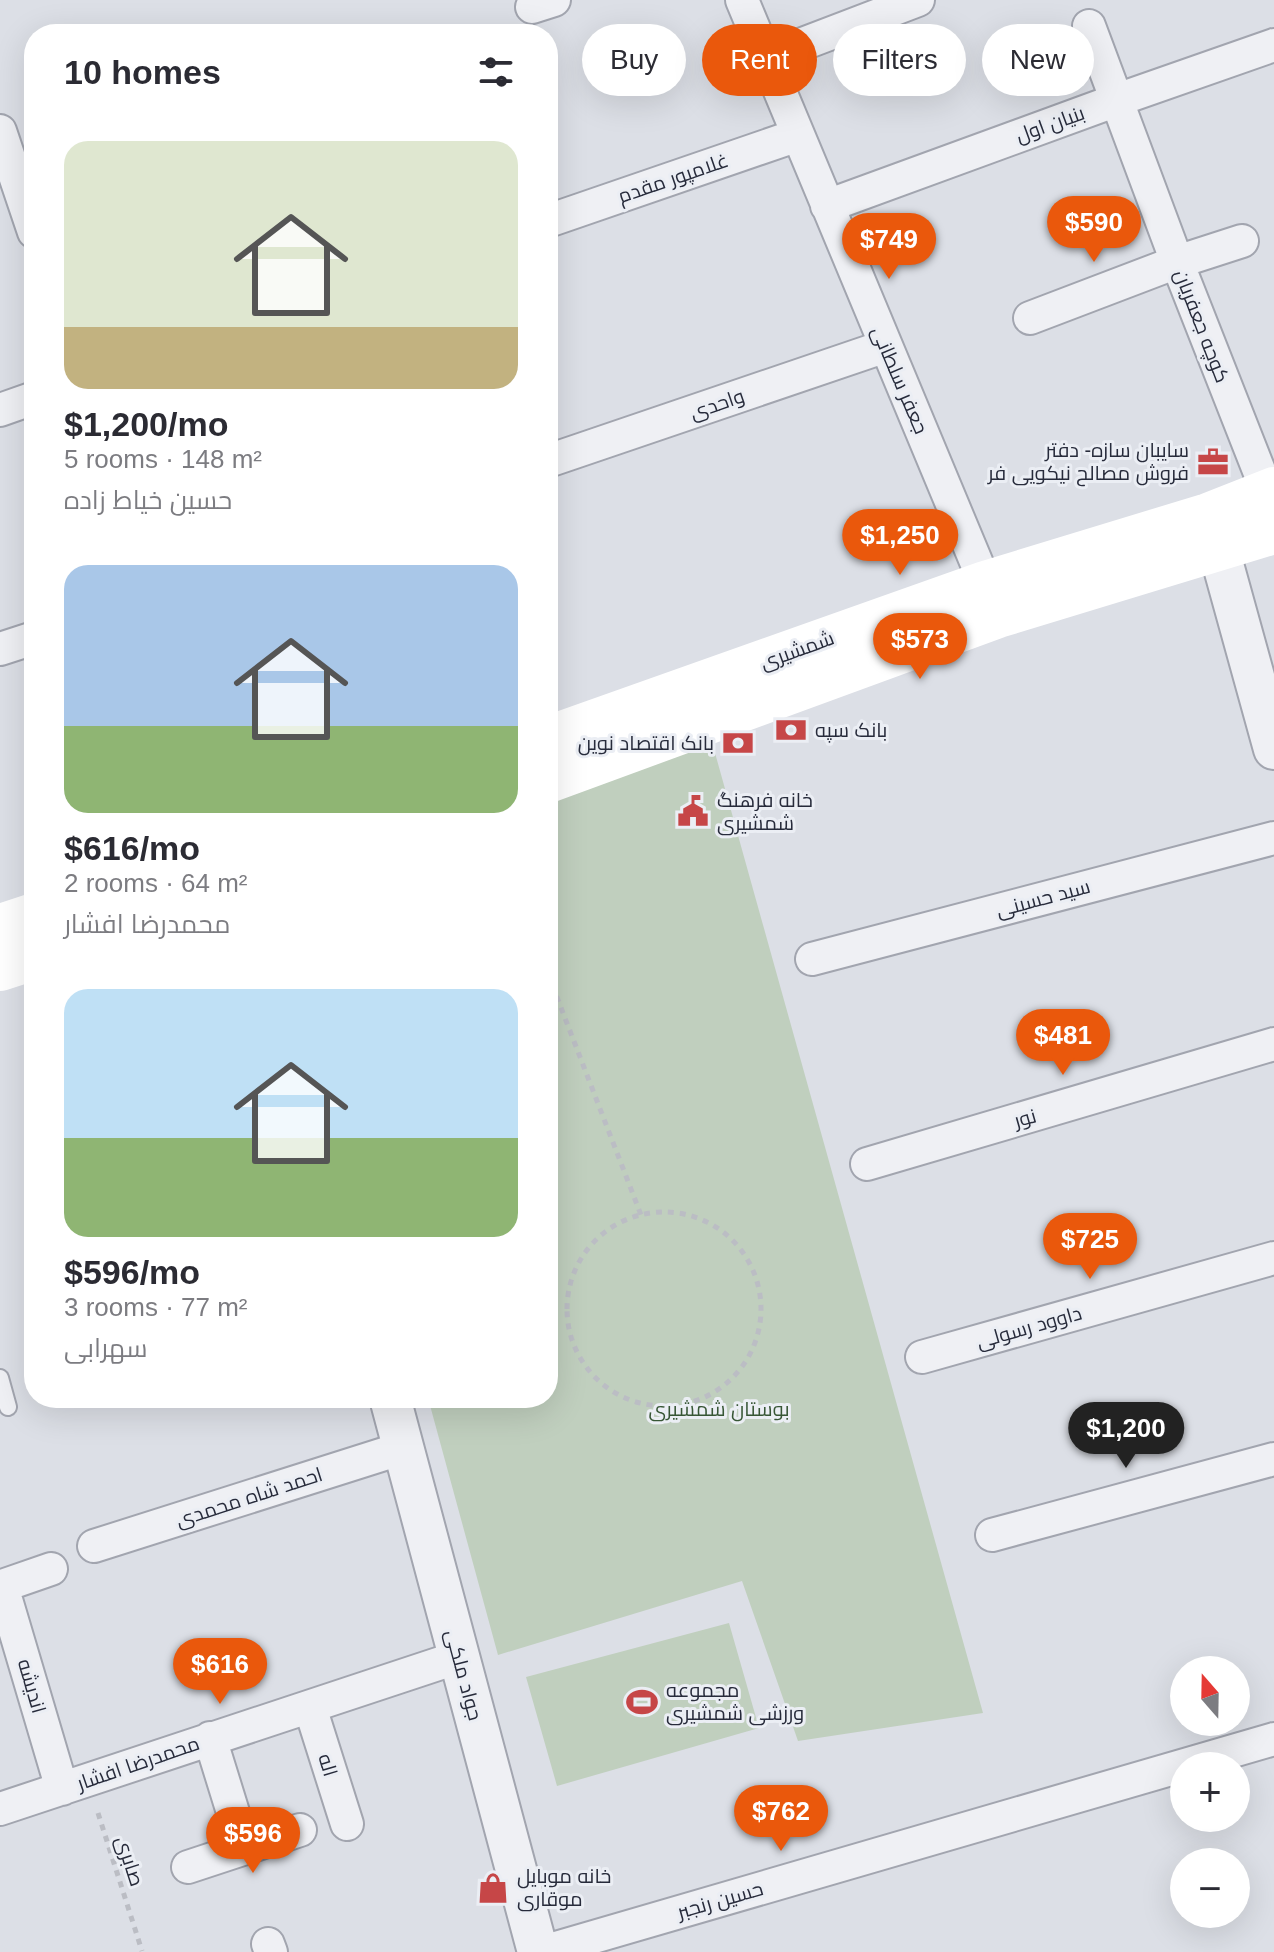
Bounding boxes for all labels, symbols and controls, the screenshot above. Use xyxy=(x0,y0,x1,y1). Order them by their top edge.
chip: Buy xyxy=(582,24,686,96)
chip: Rent xyxy=(702,24,817,96)
chip: Filters xyxy=(833,24,966,96)
chip: New xyxy=(982,24,1094,96)
icon: filters xyxy=(474,50,518,94)
text: 10 homes xyxy=(64,53,221,91)
street label: بنیان اول xyxy=(1013,101,1088,148)
street label: غلامپور مقدم xyxy=(615,149,732,210)
icon: home xyxy=(219,193,363,337)
pin: $590 xyxy=(1047,196,1141,264)
text: $590 xyxy=(1065,207,1123,237)
pin: $749 xyxy=(842,213,936,281)
text: $749 xyxy=(860,224,918,254)
street label: کوچه جعفریان xyxy=(1168,266,1234,386)
street label: جعفر سلطانی xyxy=(866,323,933,438)
street label: واحدی xyxy=(687,384,748,425)
text: $1,200/mo xyxy=(64,405,228,443)
place label: سایبان سازه- دفتر فروش مصالح نیکویی فر xyxy=(987,439,1189,487)
text: 5 rooms · 148 m² xyxy=(64,444,262,474)
office icon: سایبان سازه- دفتر فروش مصالح نیکویی فر xyxy=(1196,445,1230,479)
text: حسین خیاط زاده xyxy=(64,485,232,515)
pin: $1,250 xyxy=(835,509,965,577)
text: $1,250 xyxy=(860,520,940,550)
pin: $573 xyxy=(873,613,967,681)
icon: home xyxy=(219,617,363,761)
text: $573 xyxy=(891,624,949,654)
street label: شمشیری xyxy=(757,626,838,675)
bank icon: بانک سپه xyxy=(774,713,808,747)
place label: بانک سپه xyxy=(815,719,887,743)
bank icon: بانک اقتصاد نوین xyxy=(721,726,755,760)
place label: بانک اقتصاد نوین xyxy=(578,732,714,756)
place label: خانه فرهنگ شمشیری xyxy=(717,789,813,836)
public building icon: خانه فرهنگ شمشیری xyxy=(676,794,710,828)
text: $616/mo xyxy=(64,829,200,867)
text: 2 rooms · 64 m² xyxy=(64,868,248,898)
street label: سید حسینی xyxy=(994,875,1093,923)
text: محمدرضا افشار xyxy=(64,909,231,939)
pin: $481 xyxy=(1016,1009,1110,1077)
text: $481 xyxy=(1034,1020,1092,1050)
icon: home xyxy=(219,1041,363,1185)
street label: نور xyxy=(1010,1104,1039,1133)
pin: $725 xyxy=(1043,1213,1137,1281)
text: $725 xyxy=(1061,1224,1119,1254)
text: $596/mo xyxy=(64,1253,200,1291)
text: 3 rooms · 77 m² xyxy=(64,1292,248,1322)
street label: داوود رسولی xyxy=(974,1301,1085,1354)
text: سهرابی xyxy=(64,1333,147,1363)
park label: بوستان شمشیری xyxy=(648,1398,790,1422)
pin: $1,200 xyxy=(1061,1402,1191,1470)
text: $1,200 xyxy=(1086,1413,1166,1443)
street label: احمد شاه محمدی xyxy=(173,1463,326,1533)
street label: جواد ملکی xyxy=(439,1627,487,1723)
pin: $616 xyxy=(173,1638,267,1706)
text: $616 xyxy=(191,1649,249,1679)
street label: اندیشه xyxy=(14,1656,50,1716)
north arrow xyxy=(1170,1656,1250,1736)
map controls xyxy=(1170,1656,1250,1928)
place label: مجموعه ورزشی شمشیری xyxy=(666,1679,804,1726)
sports icon: مجموعه ورزشی شمشیری xyxy=(625,1685,659,1719)
street label: محمدرضا افشار xyxy=(73,1732,202,1796)
street label: اله xyxy=(314,1751,342,1779)
button: + xyxy=(1170,1752,1250,1832)
pin: $762 xyxy=(734,1785,828,1853)
text: $762 xyxy=(752,1796,810,1826)
pin: $596 xyxy=(206,1807,300,1875)
text: $596 xyxy=(224,1818,282,1848)
street label: صابری xyxy=(110,1833,148,1890)
button: − xyxy=(1170,1848,1250,1928)
place label: خانه موبایل موقاری xyxy=(517,1865,611,1912)
shop icon: خانه موبایل موقاری xyxy=(476,1871,510,1905)
street label: حسین رنجبر xyxy=(674,1877,766,1925)

